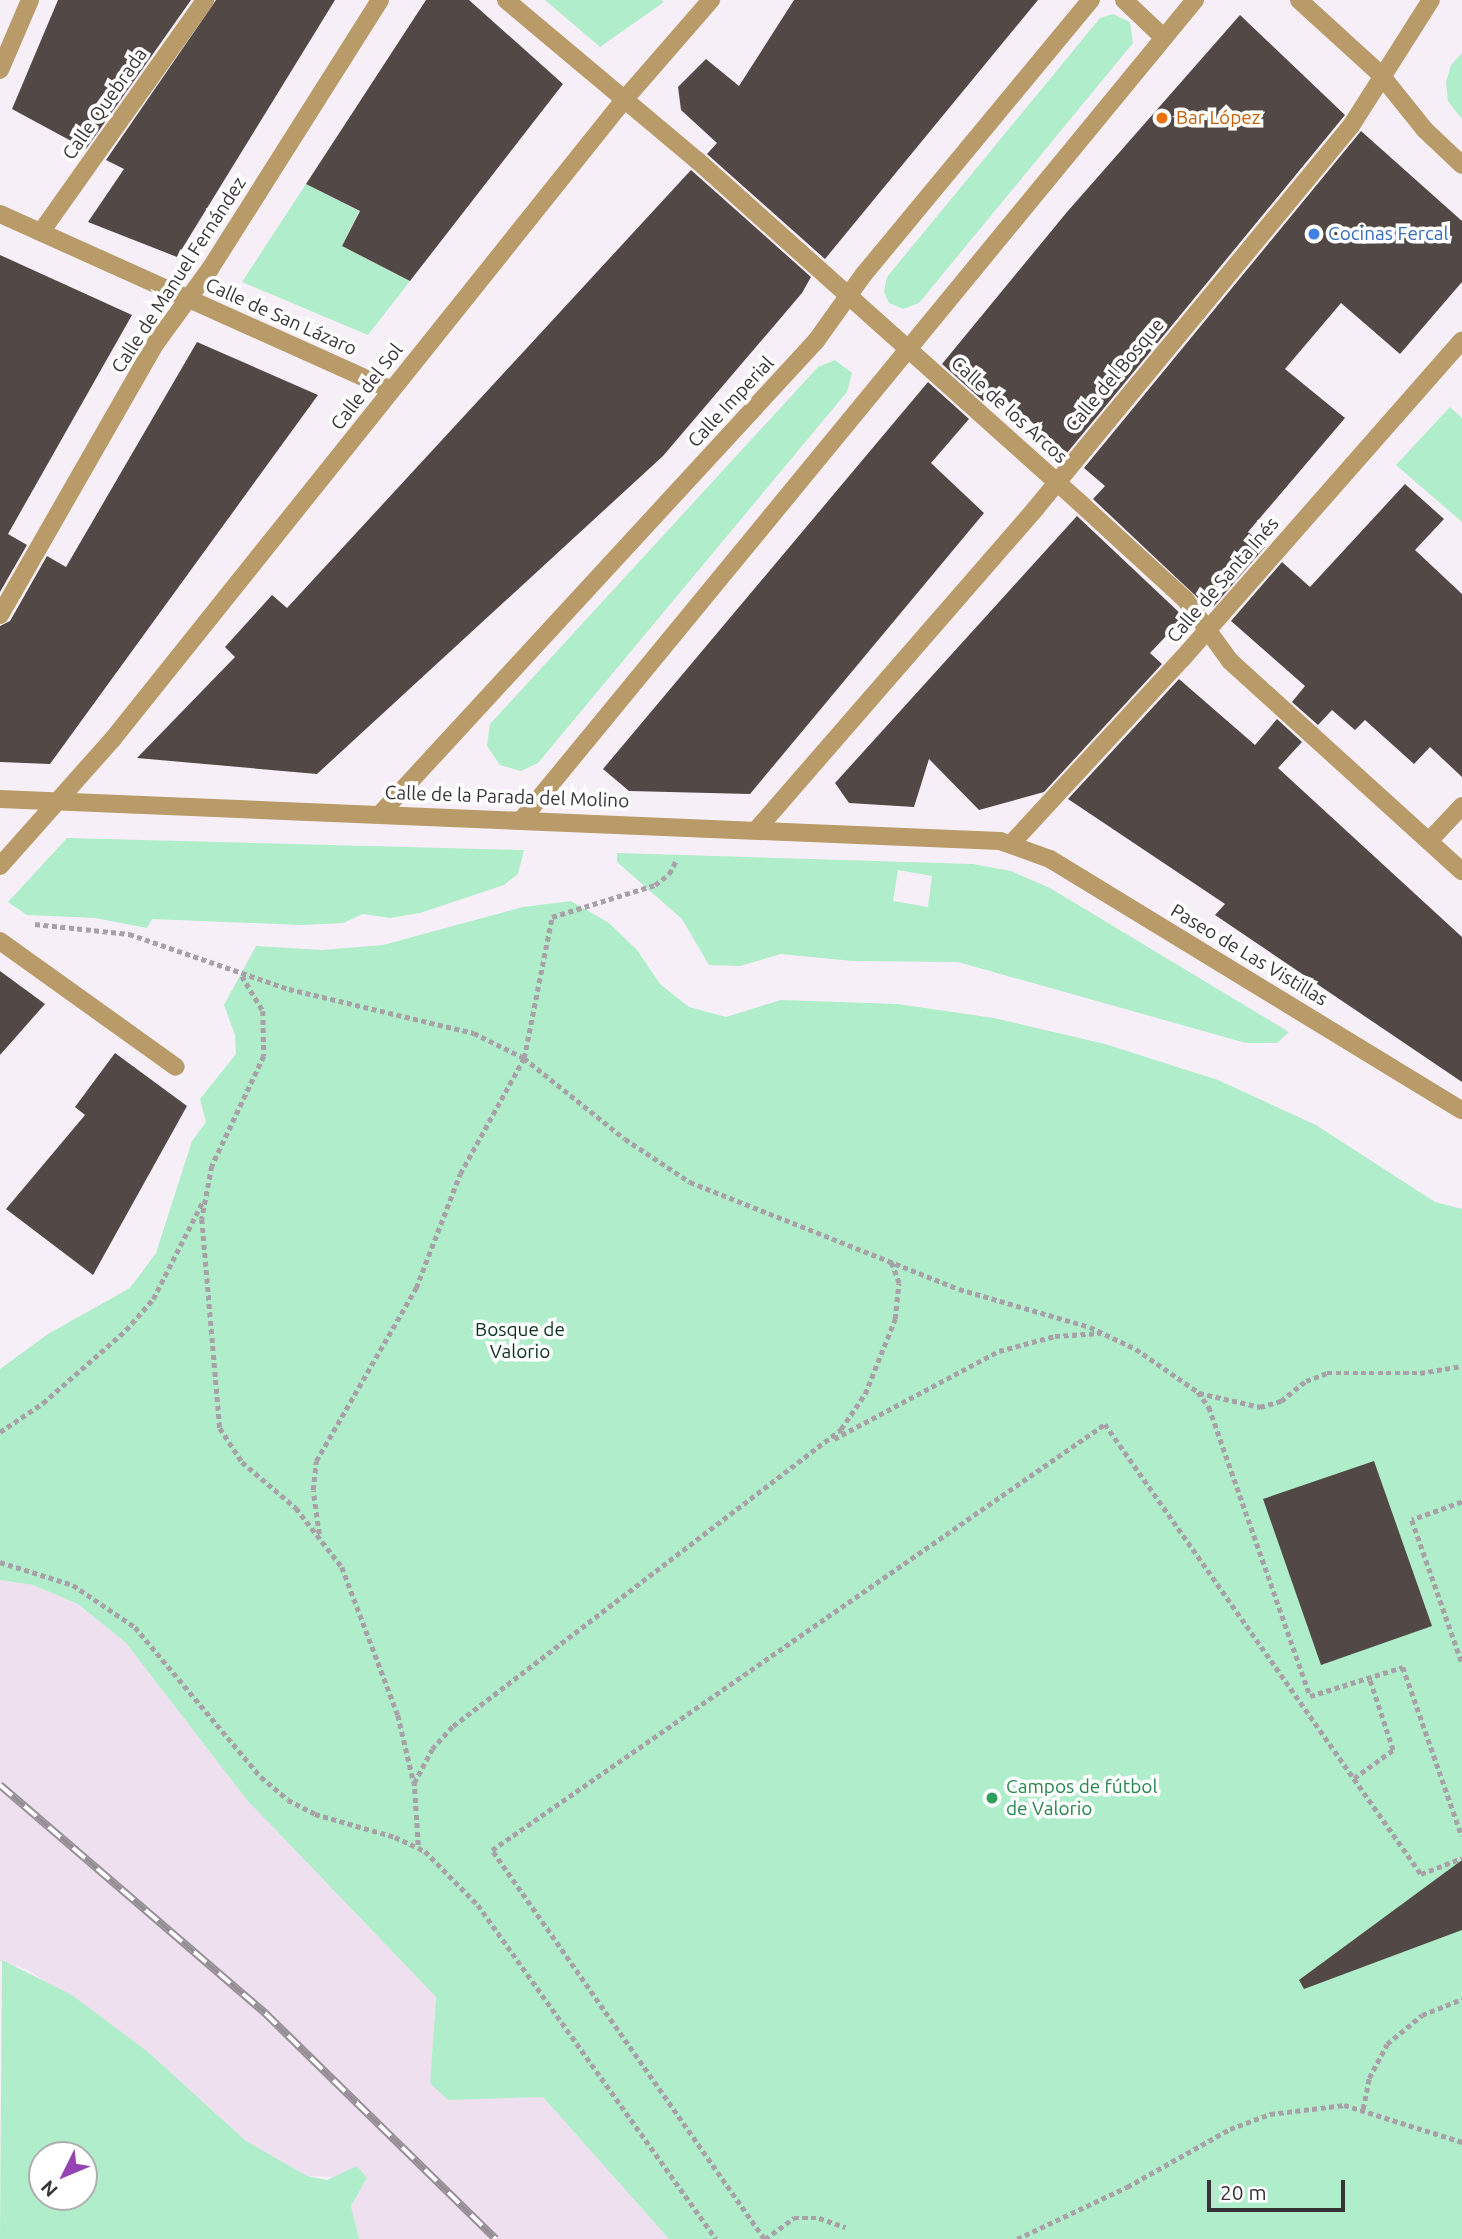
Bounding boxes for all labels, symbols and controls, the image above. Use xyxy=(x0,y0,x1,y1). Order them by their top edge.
street label: Calle Quebrada xyxy=(58,44,152,164)
place label: Bar López xyxy=(1176,107,1261,129)
marker: Bar López xyxy=(1154,110,1170,126)
street label: Calle de Manuel Fernández xyxy=(107,173,251,377)
place label: Cocinas Fercal xyxy=(1328,223,1449,245)
marker: Cocinas Fercal xyxy=(1306,226,1322,242)
street label: Calle de San Lázaro xyxy=(202,273,360,361)
street label: Calle del Bosque xyxy=(1061,314,1169,436)
street label: Calle del Sol xyxy=(326,339,408,435)
street label: Calle Imperial xyxy=(683,352,779,452)
street label: Calle de los Arcos xyxy=(946,352,1072,468)
street label: Calle de Santa Inés xyxy=(1162,513,1284,647)
street label: Calle de la Parada del Molino xyxy=(384,781,630,813)
street label: Paseo de Las Vistillas xyxy=(1167,899,1331,1011)
park label: Bosque de Valorio xyxy=(475,1319,565,1363)
place label: Campos de fútbol de Valorio xyxy=(1006,1776,1157,1820)
marker: Campos de fútbol de Valorio xyxy=(984,1790,1000,1806)
north arrow xyxy=(28,2141,98,2211)
scale bar xyxy=(1210,2166,1348,2210)
text: N xyxy=(36,2176,62,2202)
text: 20 m xyxy=(1220,2180,1267,2204)

